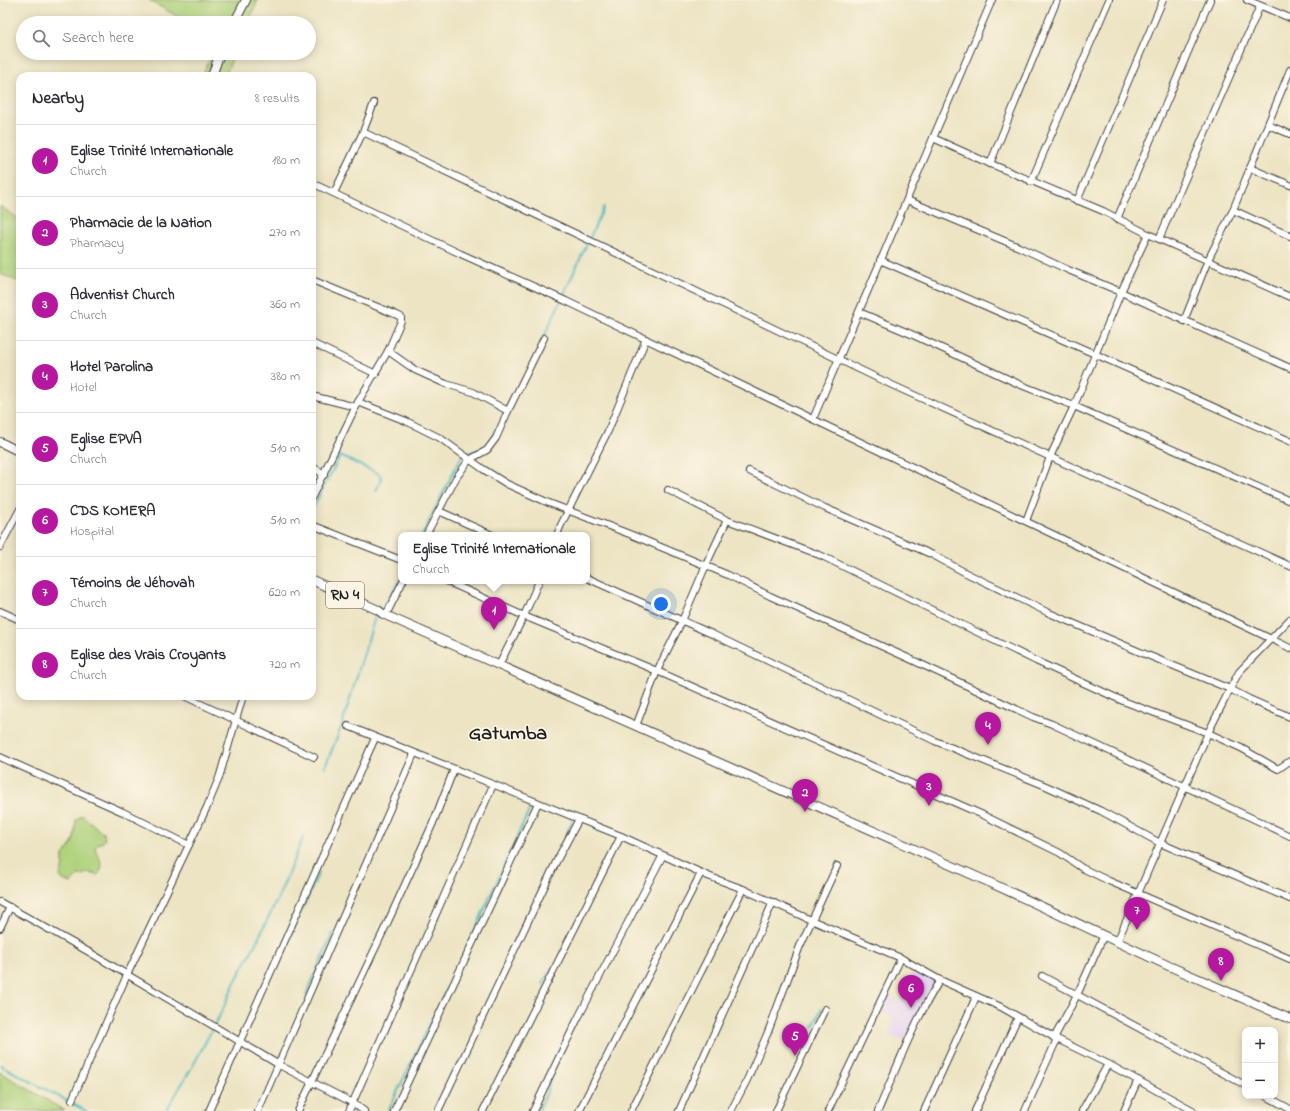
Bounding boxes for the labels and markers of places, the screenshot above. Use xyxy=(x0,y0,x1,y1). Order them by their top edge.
pin: 1 xyxy=(481,597,507,630)
pin: 4 xyxy=(975,712,1001,745)
pin: 3 xyxy=(916,773,942,806)
pin: 2 xyxy=(792,779,818,812)
pin: 7 xyxy=(1124,897,1150,930)
pin: 8 xyxy=(1208,948,1234,981)
pin: 6 xyxy=(898,975,924,1008)
pin: 5 xyxy=(782,1023,808,1056)

